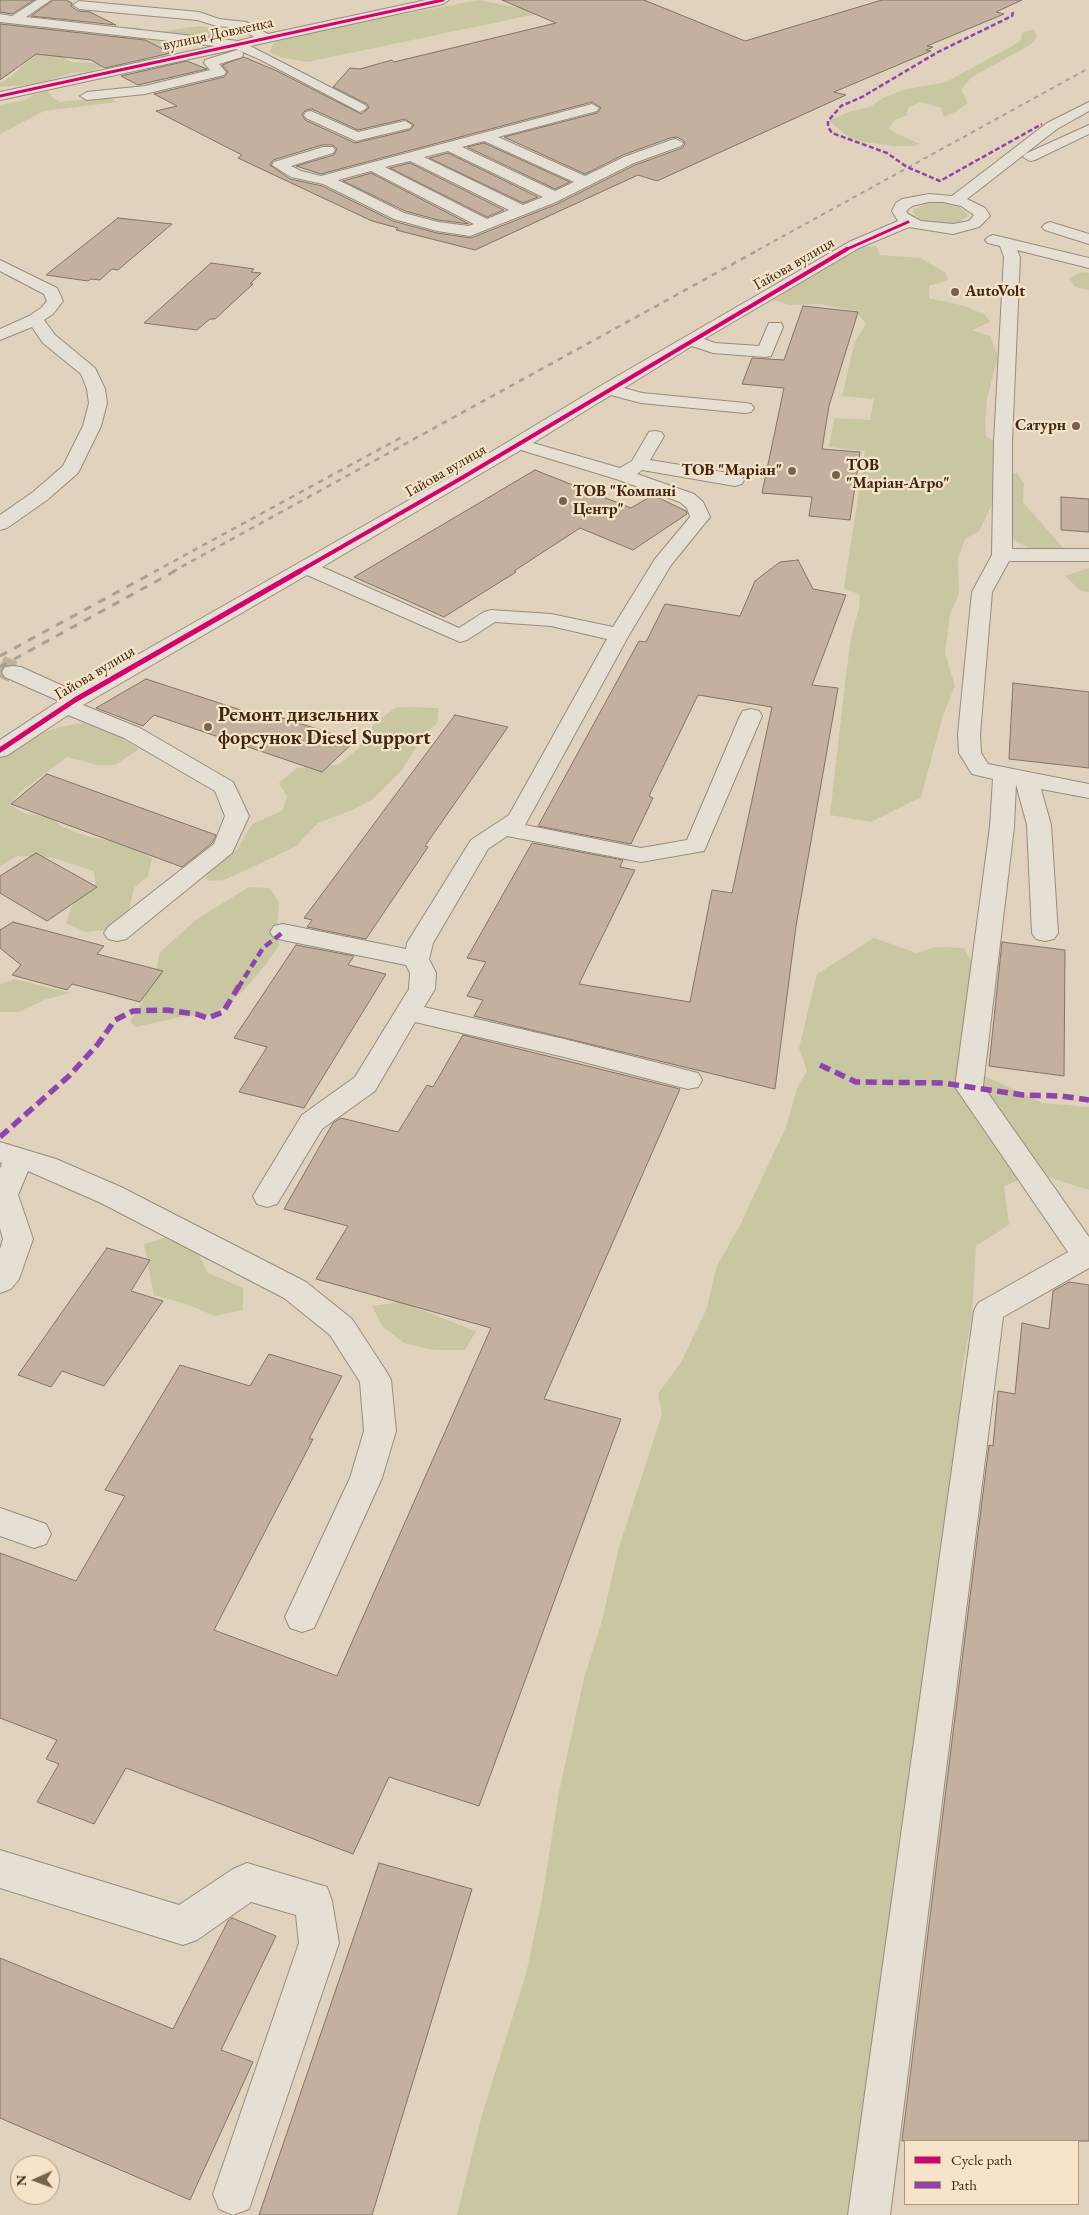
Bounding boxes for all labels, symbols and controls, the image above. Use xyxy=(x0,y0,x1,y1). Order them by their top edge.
street label: вулиця Довженка xyxy=(161,13,275,55)
street label: Гайова вулиця xyxy=(750,233,838,295)
place label: AutoVolt xyxy=(965,282,1025,302)
marker: AutoVolt xyxy=(949,286,961,298)
place label: Сатурн xyxy=(1015,416,1066,436)
marker: Сатурн xyxy=(1070,420,1082,432)
street label: Гайова вулиця xyxy=(402,440,490,502)
place label: ТОВ "Маріан-Агро" xyxy=(846,456,950,494)
place label: ТОВ "Маріан" xyxy=(681,461,782,481)
marker: ТОВ "Маріан" xyxy=(786,465,798,477)
marker: ТОВ "Маріан-Агро" xyxy=(830,469,842,481)
place label: ТОВ "Компані Центр" xyxy=(573,482,676,520)
marker: ТОВ "Компані Центр" xyxy=(557,495,569,507)
street label: Гайова вулиця xyxy=(51,642,139,704)
place label: Ремонт дизельних форсунок Diesel Support xyxy=(218,704,431,751)
marker: Ремонт дизельних форсунок Diesel Support xyxy=(202,721,214,733)
legend xyxy=(904,2140,1079,2205)
text: Cycle path xyxy=(951,2150,1012,2169)
north arrow xyxy=(10,2155,60,2205)
text: N xyxy=(12,2175,30,2186)
text: Path xyxy=(951,2175,977,2194)

